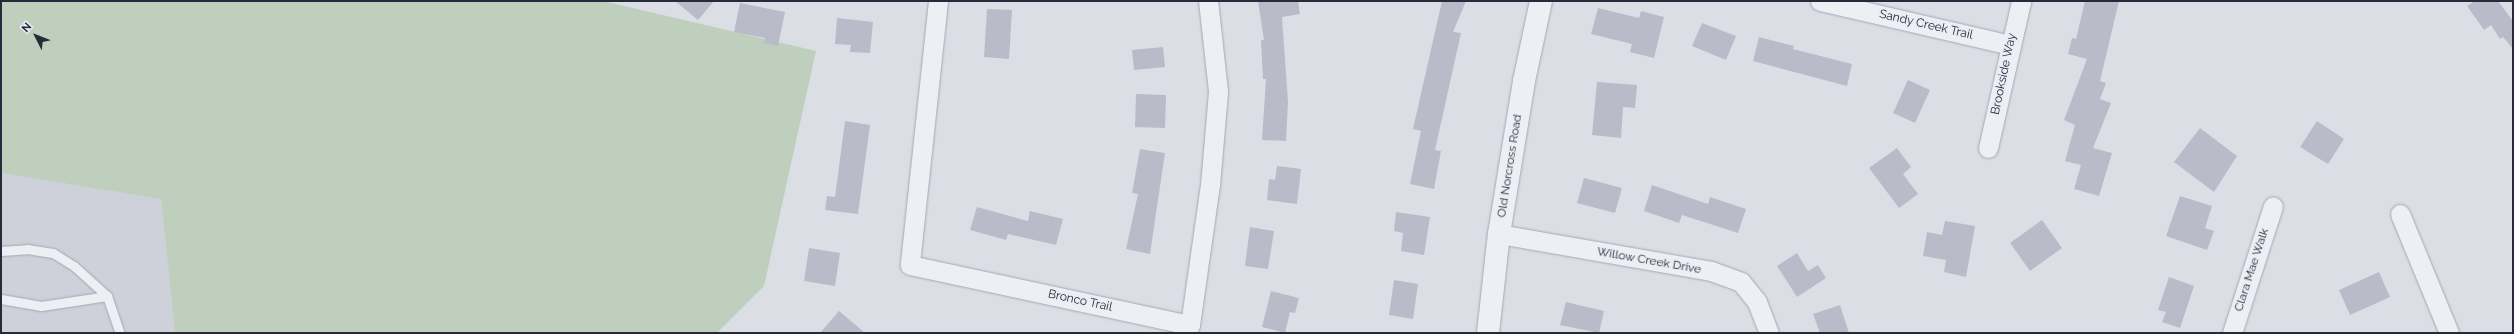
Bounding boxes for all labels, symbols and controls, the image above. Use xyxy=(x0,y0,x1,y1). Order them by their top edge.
street label: Sandy Creek Trail xyxy=(1877,7,1975,43)
north arrow xyxy=(16,16,56,56)
text: N xyxy=(19,20,34,35)
street label: Brookside Way xyxy=(1988,32,2020,116)
street label: Old Norcross Road xyxy=(1495,113,1525,219)
street label: Clara Mae Walk xyxy=(2232,226,2272,314)
street label: Willow Creek Drive xyxy=(1596,245,1702,277)
street label: Bronco Trail xyxy=(1046,287,1114,315)

